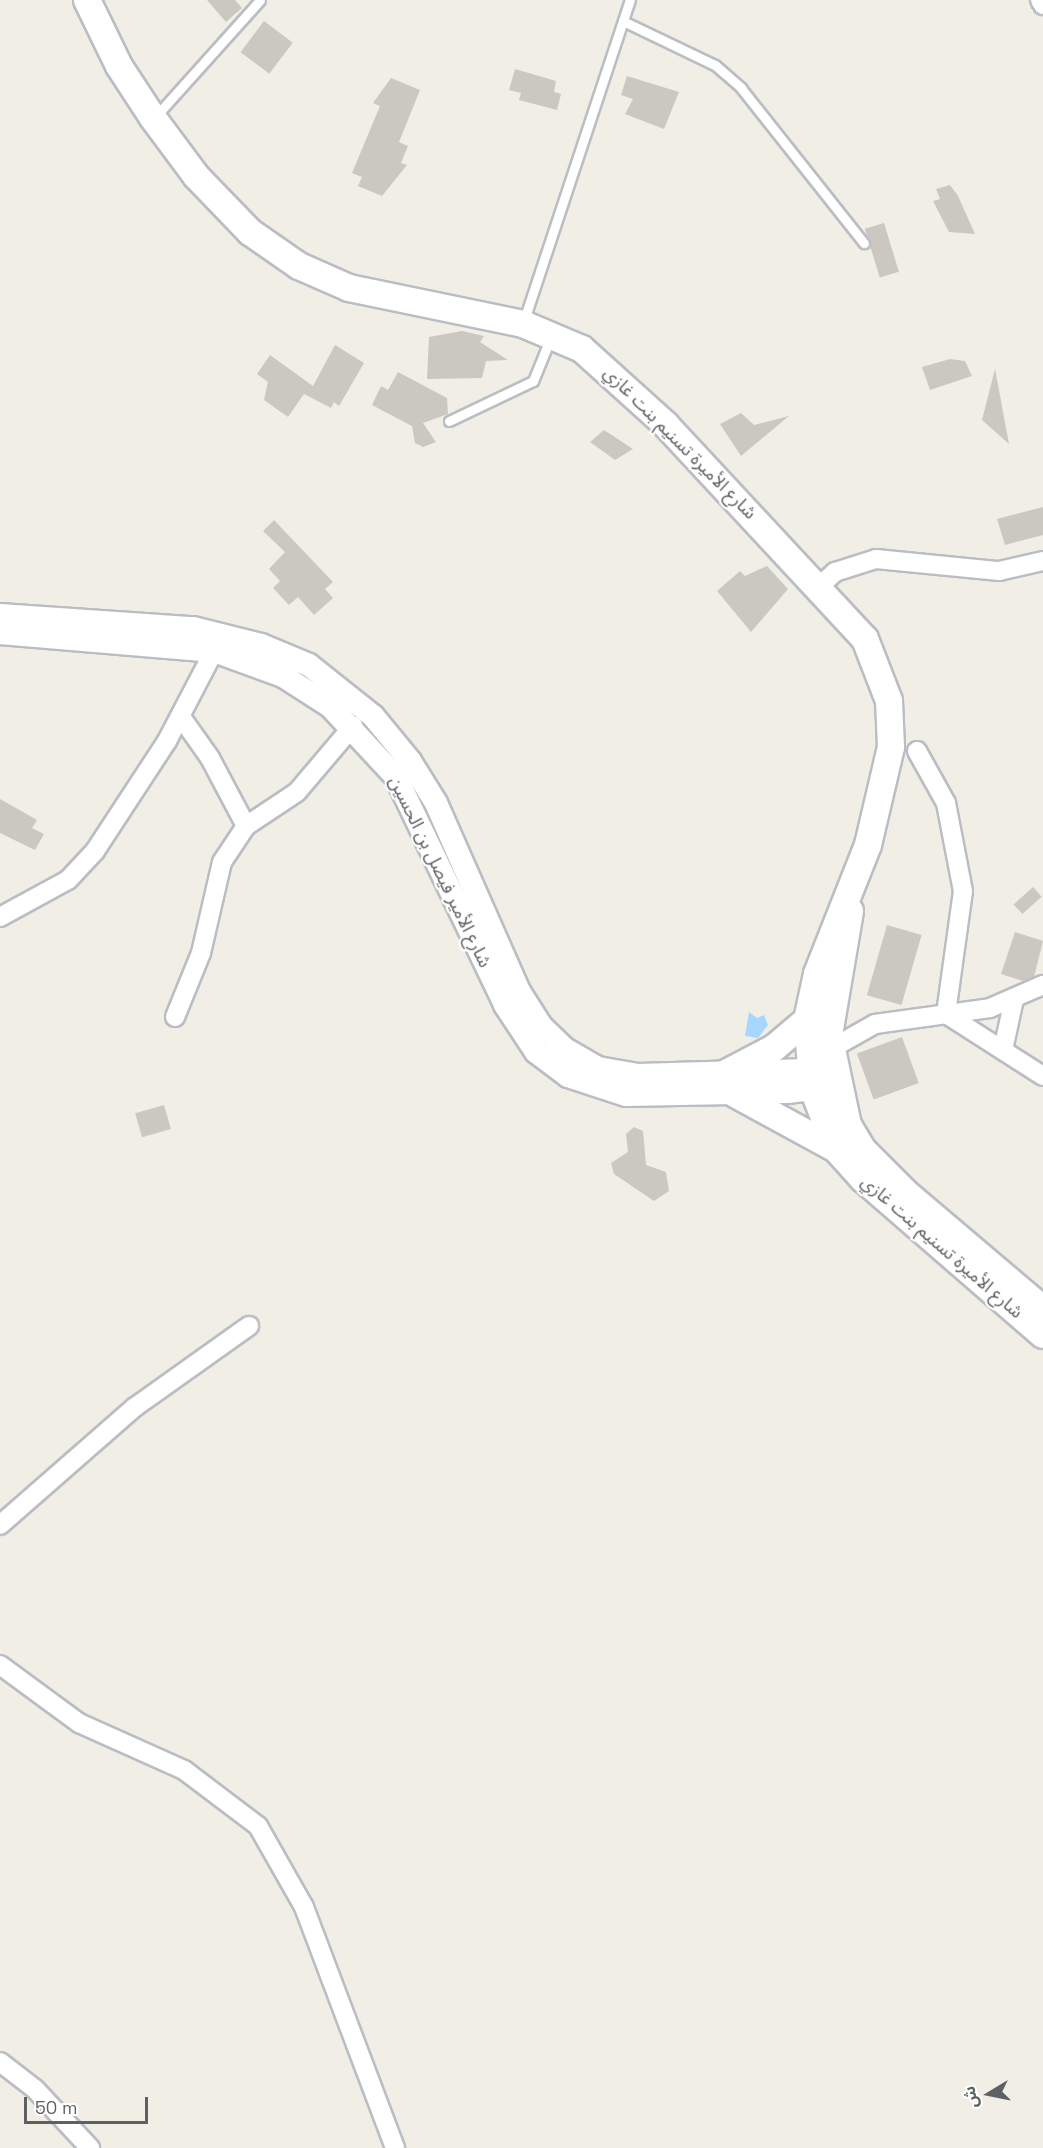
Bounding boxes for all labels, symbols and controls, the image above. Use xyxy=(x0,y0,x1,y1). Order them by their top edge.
street label: شارع الأميرة تسنيم بنت غازي xyxy=(599,362,761,524)
street label: شارع الأمير فيصل بن الحسين xyxy=(384,773,496,971)
street label: شارع الأميرة تسنيم بنت غازي xyxy=(857,1171,1027,1323)
north arrow xyxy=(959,2064,1019,2124)
scale bar xyxy=(27,2085,152,2123)
text: ش xyxy=(959,2085,983,2110)
text: 50 m xyxy=(35,2096,77,2119)

